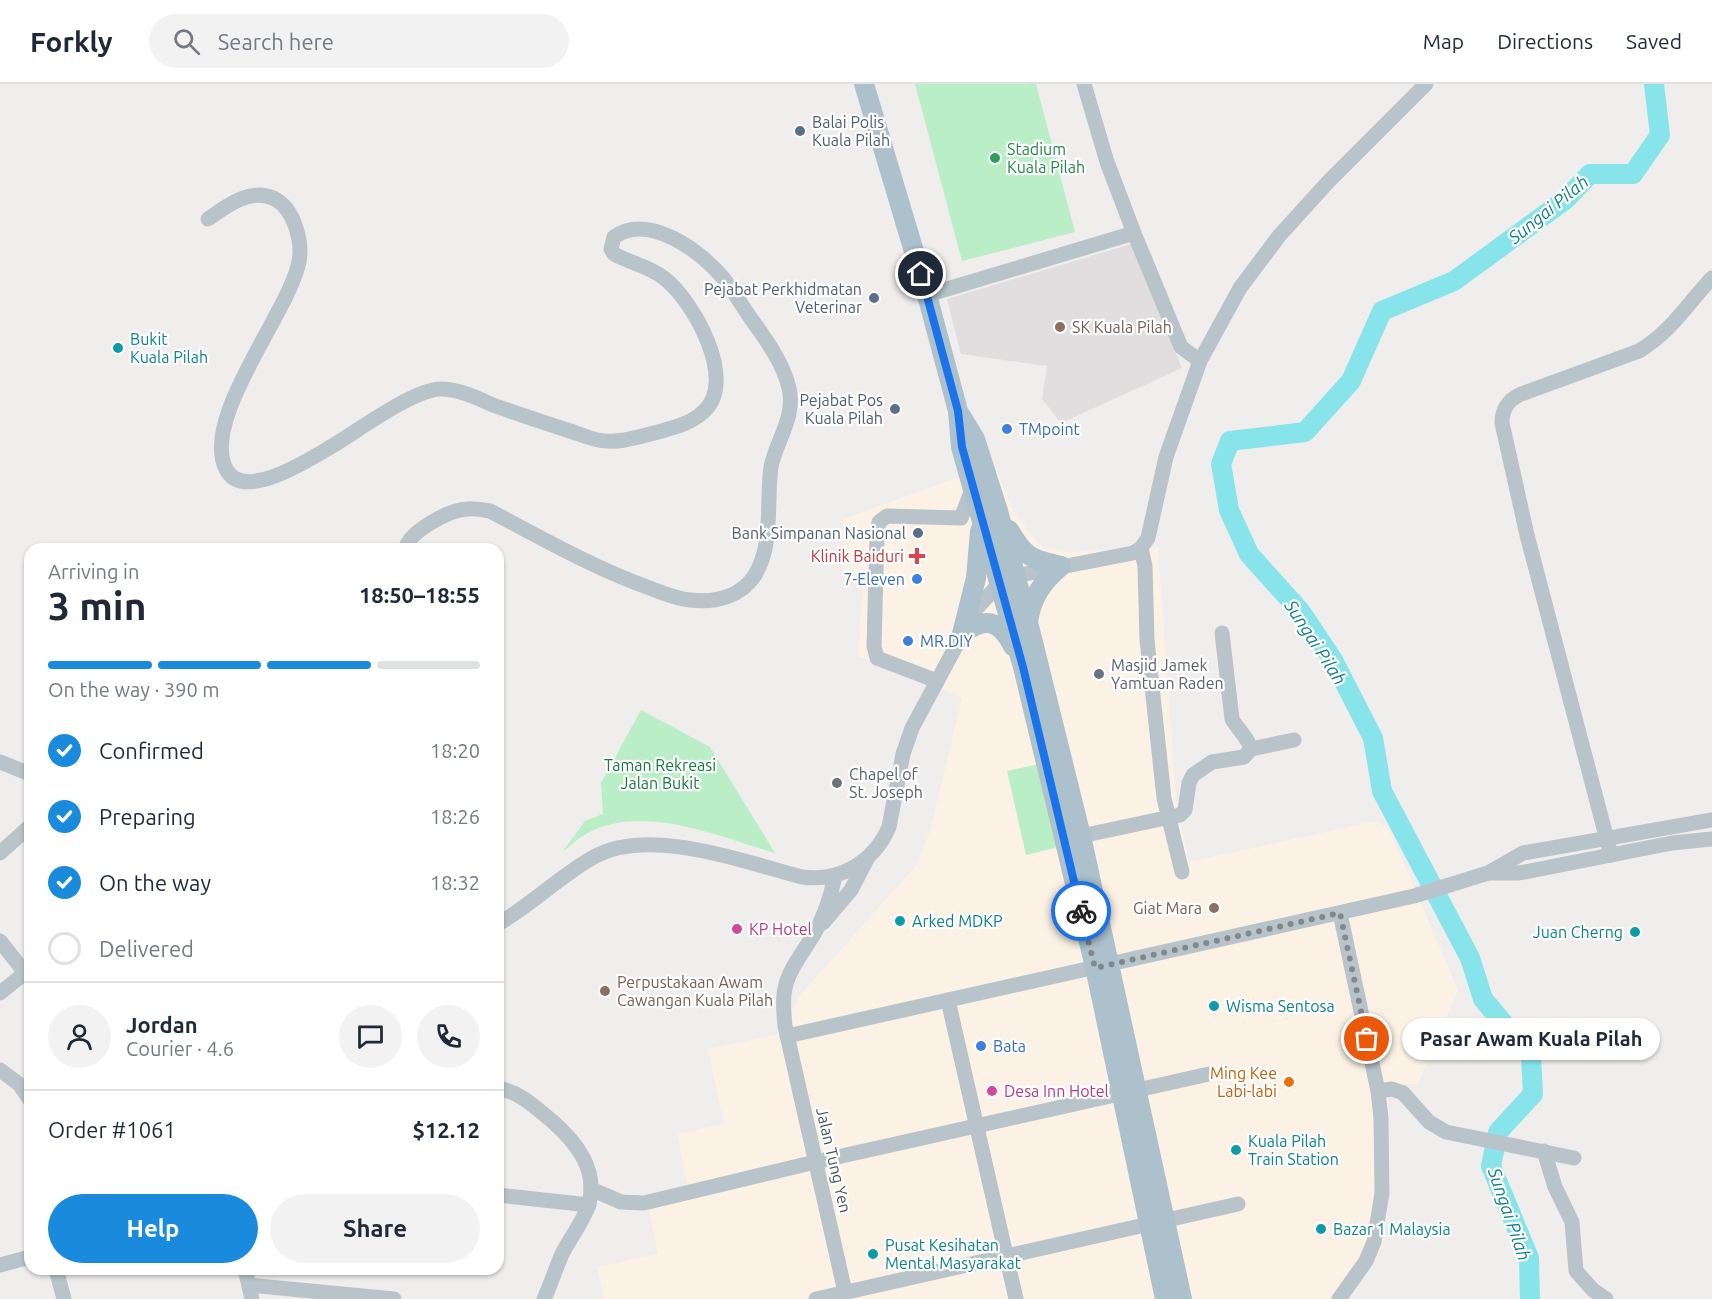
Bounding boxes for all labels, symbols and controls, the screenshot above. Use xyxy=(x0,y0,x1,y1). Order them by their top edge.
search box xyxy=(149,14,569,68)
icon: search xyxy=(170,25,203,58)
text: Forkly xyxy=(30,26,113,57)
text: Search here xyxy=(218,29,334,54)
text: Map xyxy=(1423,29,1464,53)
text: Directions xyxy=(1497,29,1593,53)
text: Saved xyxy=(1626,29,1682,53)
place label: Balai Polis Kuala Pilah xyxy=(812,113,890,149)
marker: Balai Polis Kuala Pilah xyxy=(793,124,807,138)
place label: Stadium Kuala Pilah xyxy=(1007,140,1085,176)
marker: Stadium Kuala Pilah xyxy=(988,151,1002,165)
water label: Sungai Pilah xyxy=(1503,171,1592,248)
pin xyxy=(895,248,946,299)
icon: home xyxy=(904,257,937,290)
place label: Pejabat Perkhidmatan Veterinar xyxy=(704,280,862,316)
marker: Pejabat Perkhidmatan Veterinar xyxy=(867,291,881,305)
place label: SK Kuala Pilah xyxy=(1072,318,1172,336)
marker: SK Kuala Pilah xyxy=(1053,320,1067,334)
place label: Bukit Kuala Pilah xyxy=(130,330,208,366)
marker: Bukit Kuala Pilah xyxy=(111,341,125,355)
place label: Pejabat Pos Kuala Pilah xyxy=(800,391,883,427)
marker: Pejabat Pos Kuala Pilah xyxy=(888,402,902,416)
place label: TMpoint xyxy=(1019,420,1081,438)
marker: TMpoint xyxy=(1000,422,1014,436)
place label: Bank Simpanan Nasional xyxy=(732,524,906,542)
marker: Bank Simpanan Nasional xyxy=(911,526,925,540)
place label: Klinik Baiduri xyxy=(811,547,904,565)
marker: Klinik Baiduri xyxy=(908,547,926,565)
text: Arriving in xyxy=(48,560,139,583)
place label: 7-Eleven xyxy=(844,570,905,588)
marker: 7-Eleven xyxy=(910,572,924,586)
text: 18:50–18:55 xyxy=(359,582,480,607)
text: 3 min xyxy=(48,584,147,627)
water label: Sungai Pilah xyxy=(1281,595,1351,688)
place label: MR.DIY xyxy=(920,632,973,650)
marker: MR.DIY xyxy=(901,634,915,648)
place label: Masjid Jamek Yamtuan Raden xyxy=(1111,656,1224,692)
marker: Masjid Jamek Yamtuan Raden xyxy=(1092,667,1106,681)
text: On the way · 390 m xyxy=(48,678,220,701)
icon: check xyxy=(48,734,81,767)
text: Confirmed xyxy=(99,738,204,763)
text: 18:20 xyxy=(430,739,480,762)
park label: Taman Rekreasi Jalan Bukit xyxy=(604,756,716,792)
place label: Chapel of St. Joseph xyxy=(849,765,923,801)
marker: Chapel of St. Joseph xyxy=(830,776,844,790)
icon: check xyxy=(48,800,81,833)
text: Preparing xyxy=(99,804,196,829)
text: 18:26 xyxy=(430,805,480,828)
icon: check xyxy=(48,866,81,899)
text: On the way xyxy=(99,870,211,895)
text: 18:32 xyxy=(430,871,480,894)
courier xyxy=(1051,881,1111,941)
icon: bike xyxy=(1065,895,1098,928)
place label: Giat Mara xyxy=(1133,899,1202,917)
marker: Giat Mara xyxy=(1207,901,1221,915)
place label: Arked MDKP xyxy=(912,912,1003,930)
marker: Arked MDKP xyxy=(893,914,907,928)
place label: KP Hotel xyxy=(749,920,812,938)
marker: KP Hotel xyxy=(730,922,744,936)
place label: Juan Cherng xyxy=(1533,923,1623,941)
marker: Juan Cherng xyxy=(1628,925,1642,939)
text: Delivered xyxy=(99,936,194,961)
place label: Perpustakaan Awam Cawangan Kuala Pilah xyxy=(617,973,773,1009)
marker: Perpustakaan Awam Cawangan Kuala Pilah xyxy=(598,984,612,998)
place label: Wisma Sentosa xyxy=(1226,997,1335,1015)
marker: Wisma Sentosa xyxy=(1207,999,1221,1013)
button: person xyxy=(48,1005,111,1068)
button: chat xyxy=(339,1005,402,1068)
button: phone xyxy=(417,1005,480,1068)
text: Jordan xyxy=(126,1012,198,1037)
pin xyxy=(1341,1013,1392,1064)
callout: Pasar Awam Kuala Pilah xyxy=(1403,1018,1661,1060)
icon: bag xyxy=(1350,1022,1383,1055)
text: Pasar Awam Kuala Pilah xyxy=(1420,1027,1642,1050)
text: Courier · 4.6 xyxy=(126,1037,234,1060)
place label: Bata xyxy=(993,1037,1026,1055)
marker: Bata xyxy=(974,1039,988,1053)
place label: Ming Kee Labi-labi xyxy=(1210,1064,1277,1100)
marker: Ming Kee Labi-labi xyxy=(1282,1075,1296,1089)
place label: Desa Inn Hotel xyxy=(1004,1082,1109,1100)
marker: Desa Inn Hotel xyxy=(985,1084,999,1098)
street label: Jalan Tung Yen xyxy=(813,1106,855,1214)
text: Order #1061 xyxy=(48,1117,176,1142)
text: $12.12 xyxy=(413,1117,480,1142)
place label: Kuala Pilah Train Station xyxy=(1248,1132,1339,1168)
marker: Kuala Pilah Train Station xyxy=(1229,1143,1243,1157)
water label: Sungai Pilah xyxy=(1484,1164,1535,1263)
button: Help xyxy=(48,1194,258,1263)
button: Share xyxy=(270,1194,480,1263)
place label: Bazar 1 Malaysia xyxy=(1333,1220,1451,1238)
marker: Bazar 1 Malaysia xyxy=(1314,1222,1328,1236)
place label: Pusat Kesihatan Mental Masyarakat xyxy=(885,1236,1022,1272)
marker: Pusat Kesihatan Mental Masyarakat xyxy=(866,1247,880,1261)

